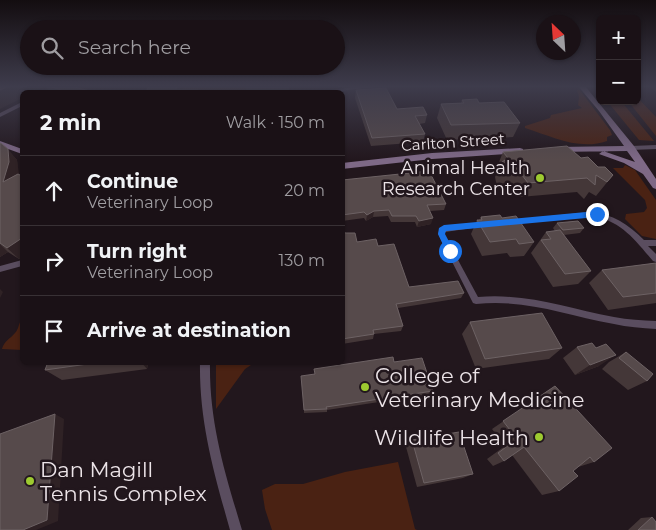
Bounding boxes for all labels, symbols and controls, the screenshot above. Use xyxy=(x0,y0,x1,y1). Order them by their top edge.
north arrow xyxy=(536,15,581,60)
map controls xyxy=(596,15,641,105)
button: + xyxy=(596,15,641,60)
search box xyxy=(20,20,345,75)
icon: search xyxy=(38,34,66,62)
text: Search here xyxy=(78,36,191,59)
button: − xyxy=(596,60,641,105)
text: 2 min xyxy=(40,110,101,135)
text: Walk · 150 m xyxy=(226,113,325,132)
street label: Carlton Street xyxy=(401,129,505,155)
place label: Animal Health Research Center xyxy=(382,157,530,200)
text: Continue xyxy=(87,170,178,193)
marker: Animal Health Research Center xyxy=(534,172,546,184)
icon: ahead xyxy=(40,177,68,205)
text: 20 m xyxy=(284,181,325,200)
text: Veterinary Loop xyxy=(87,193,213,212)
route end xyxy=(586,203,609,226)
text: Turn right xyxy=(87,240,187,263)
route start xyxy=(439,240,462,263)
icon: right xyxy=(40,247,68,275)
text: 130 m xyxy=(278,251,325,270)
text: Veterinary Loop xyxy=(87,263,213,282)
icon: arrive xyxy=(40,317,68,345)
text: Arrive at destination xyxy=(87,319,291,342)
place label: College of Veterinary Medicine xyxy=(375,363,584,412)
marker: College of Veterinary Medicine xyxy=(359,381,371,393)
place label: Wildlife Health xyxy=(374,425,529,450)
marker: Wildlife Health xyxy=(533,431,545,443)
place label: Dan Magill Tennis Complex xyxy=(40,457,207,506)
marker: Dan Magill Tennis Complex xyxy=(24,475,36,487)

